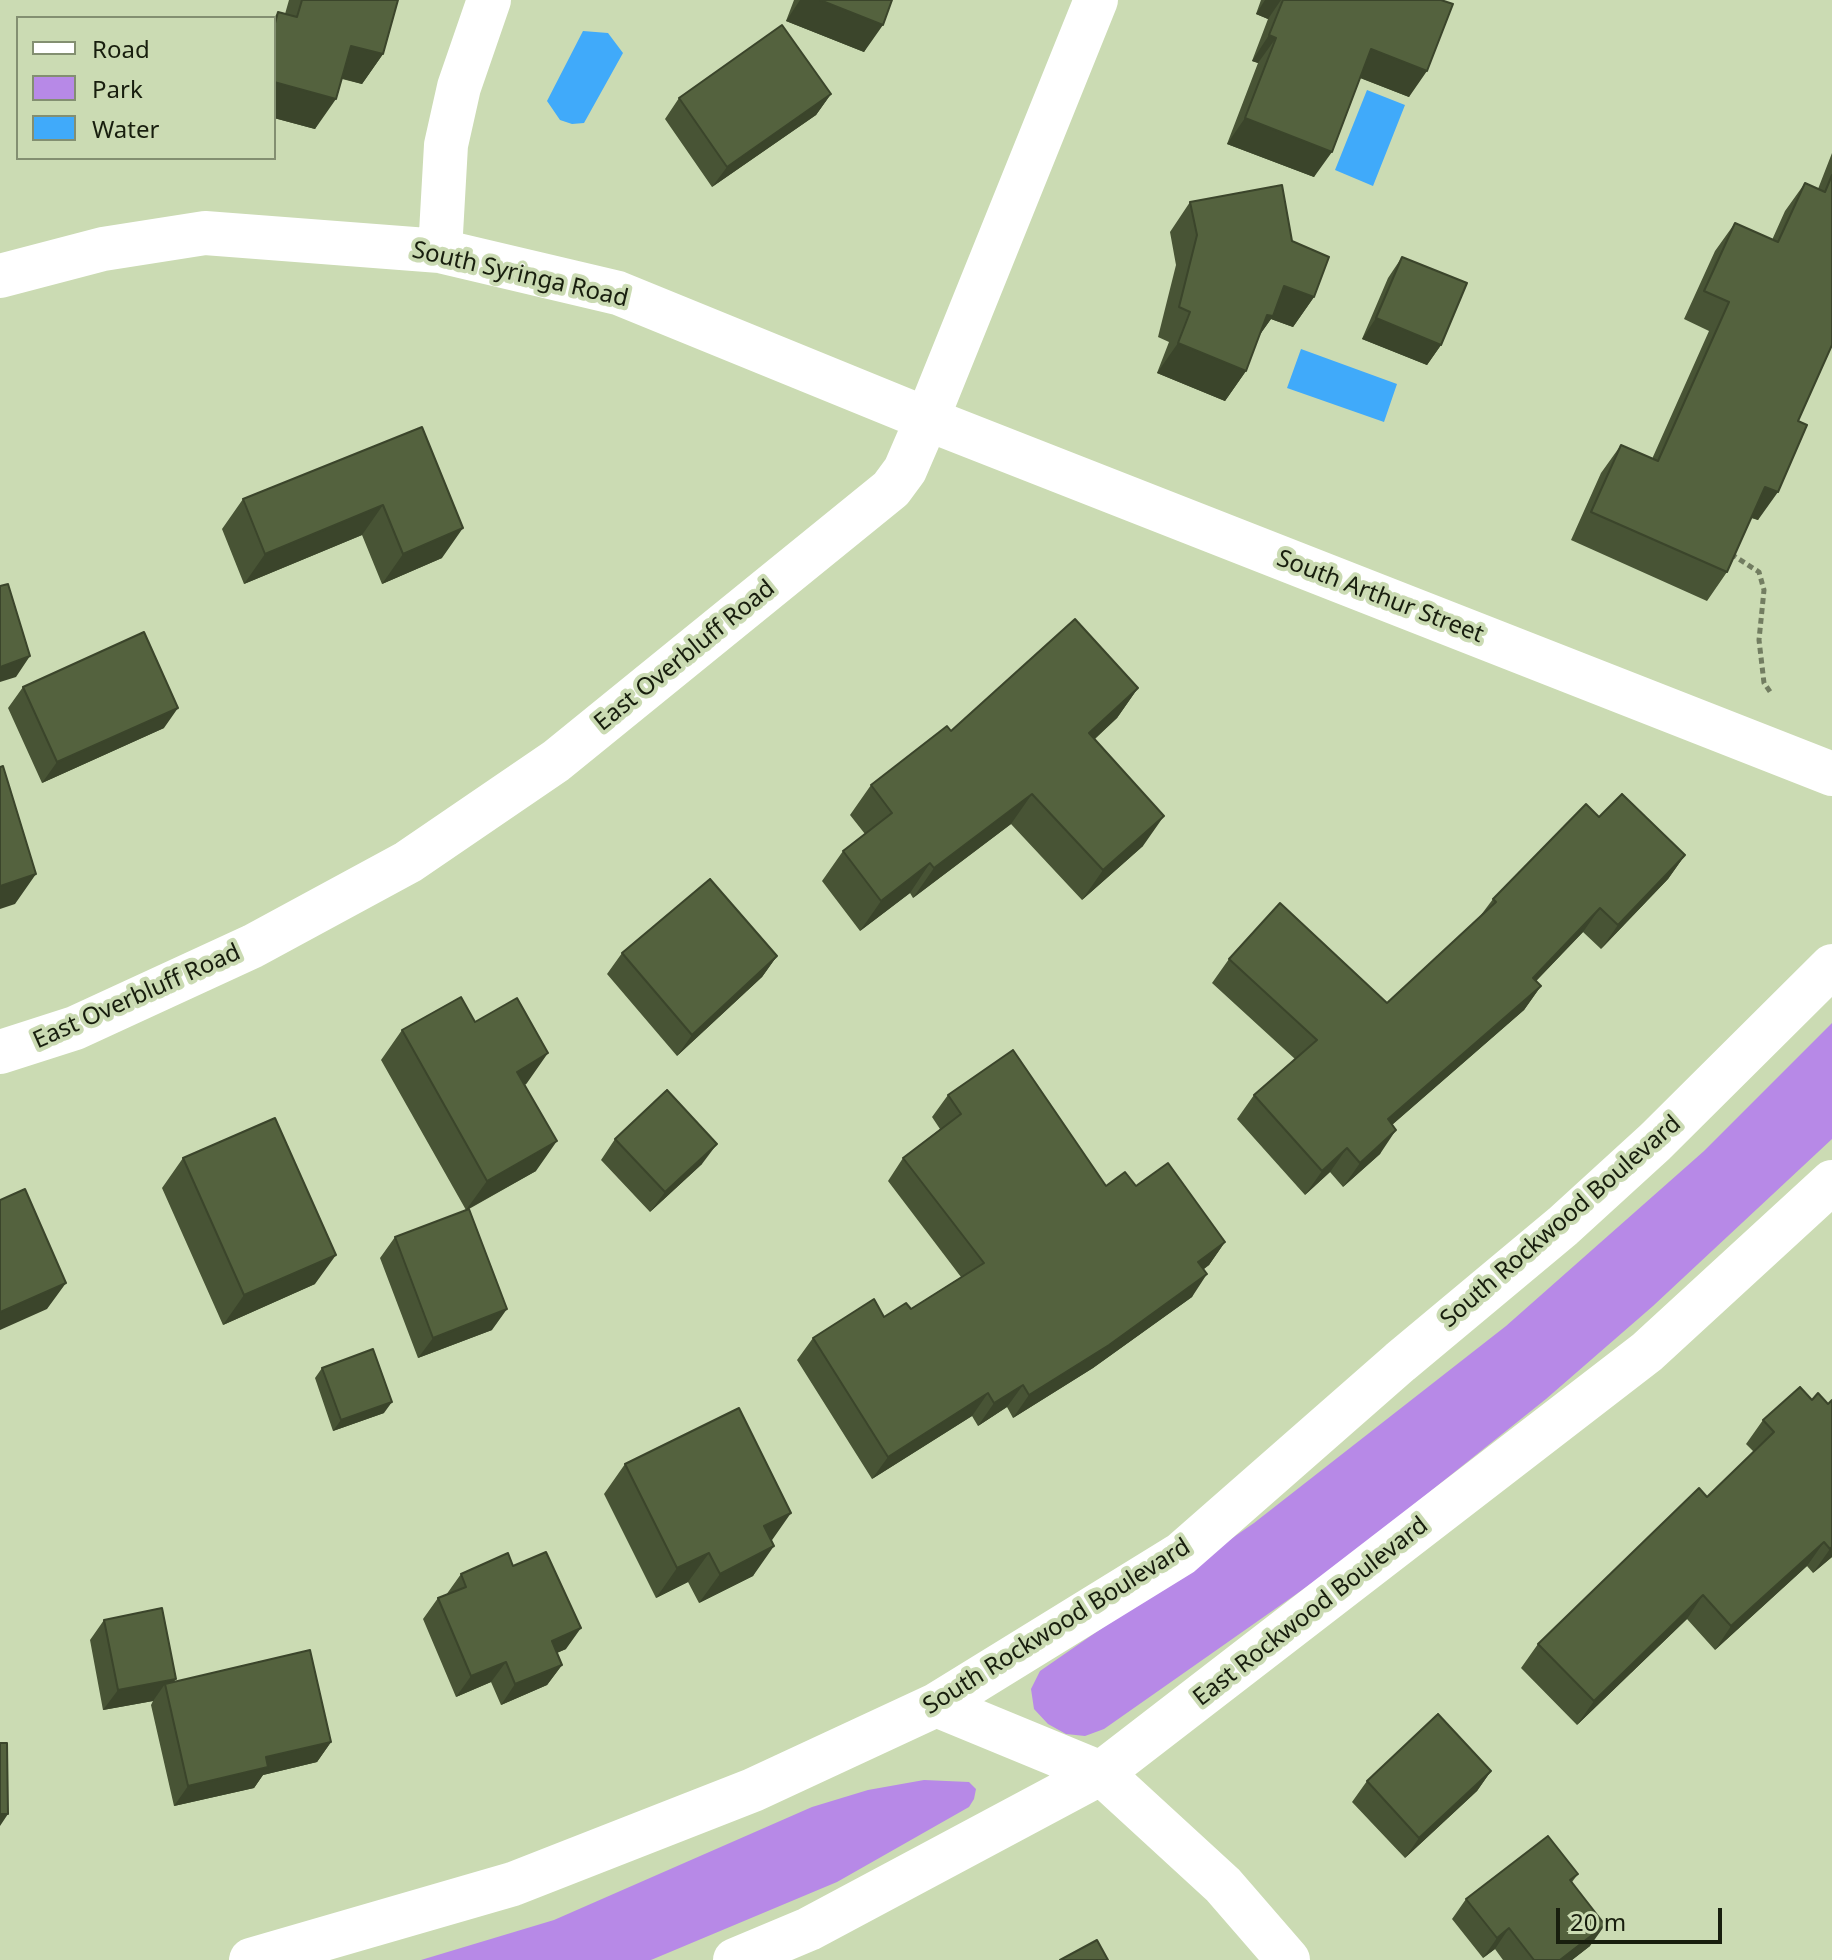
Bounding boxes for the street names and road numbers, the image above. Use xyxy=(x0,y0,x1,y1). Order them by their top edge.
street label: South Syringa Road xyxy=(409,236,631,314)
street label: South Arthur Street xyxy=(1273,544,1487,650)
street label: East Overbluff Road xyxy=(589,574,781,738)
street label: East Overbluff Road xyxy=(29,938,245,1056)
street label: South Rockwood Boulevard xyxy=(1435,1110,1687,1334)
street label: East Rockwood Boulevard xyxy=(1188,1511,1434,1713)
street label: South Rockwood Boulevard xyxy=(918,1533,1196,1721)

